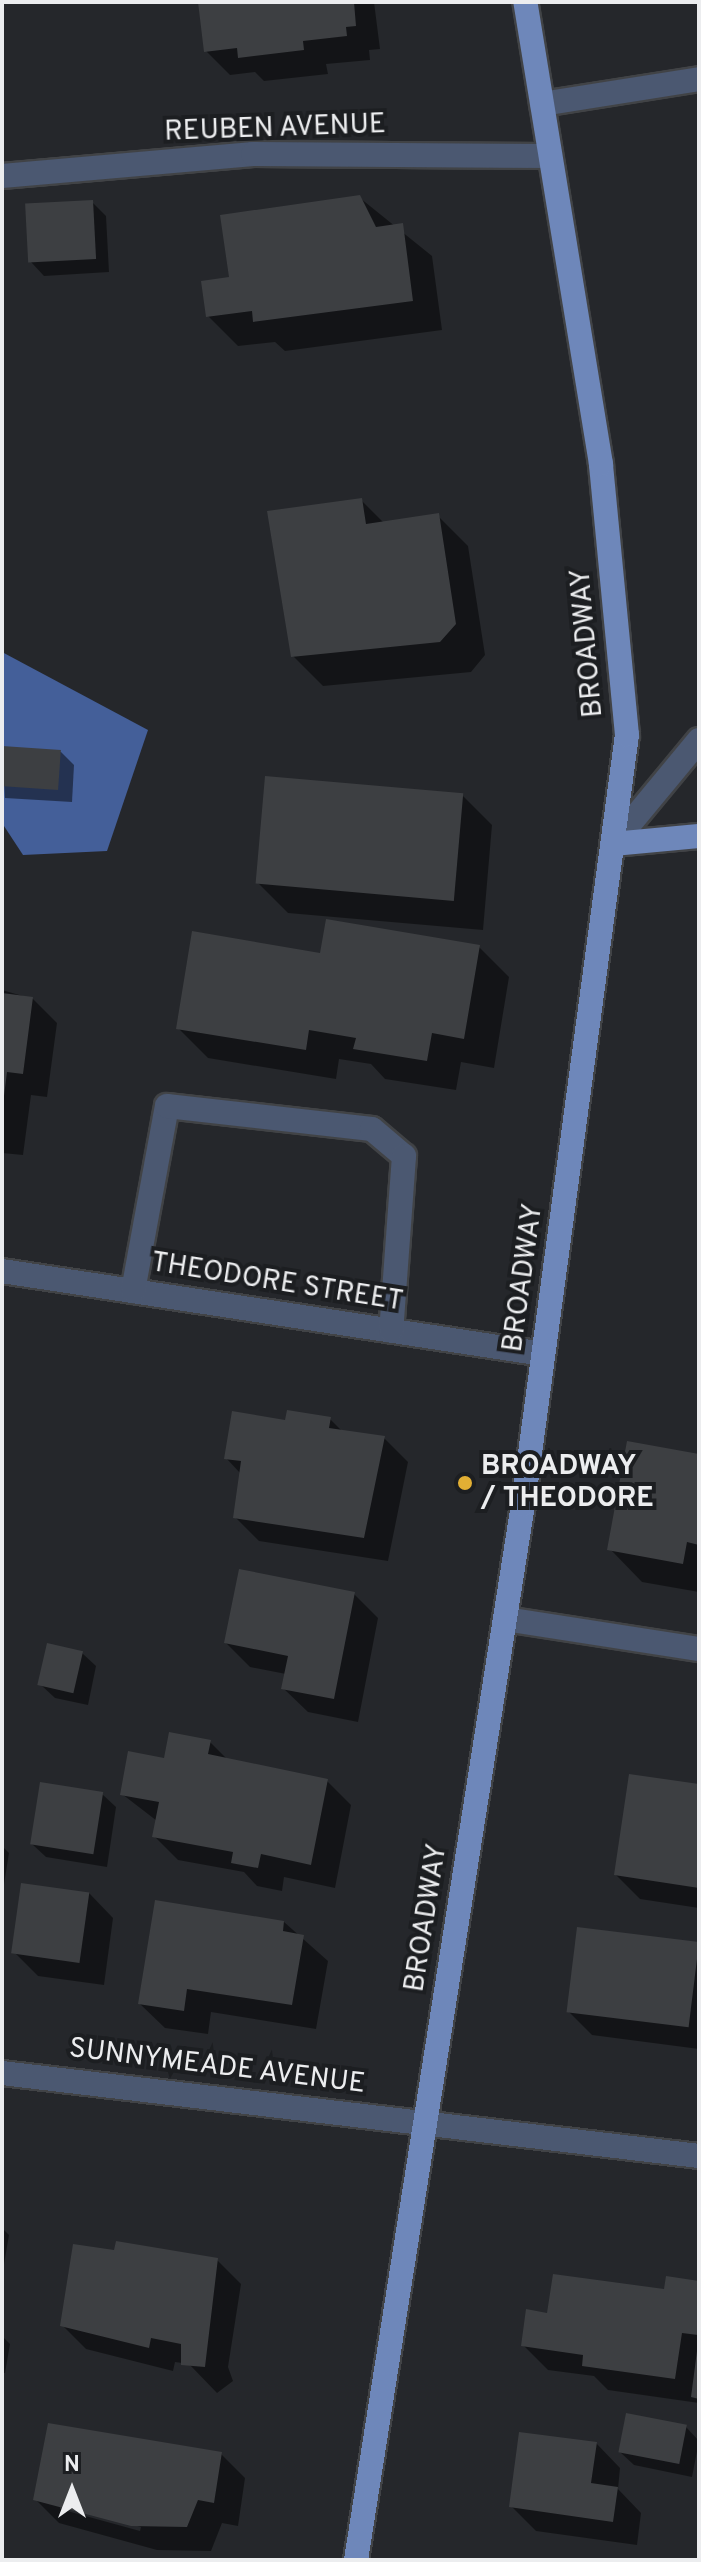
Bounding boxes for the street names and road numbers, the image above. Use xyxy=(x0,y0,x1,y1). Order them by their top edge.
street label: REUBEN AVENUE xyxy=(163,108,387,150)
street label: BROADWAY xyxy=(565,567,611,719)
street label: BROADWAY xyxy=(497,1202,551,1354)
street label: THEODORE STREET xyxy=(149,1247,405,1319)
street label: BROADWAY xyxy=(399,1842,455,1994)
street label: SUNNYMEADE AVENUE xyxy=(66,2032,368,2102)

